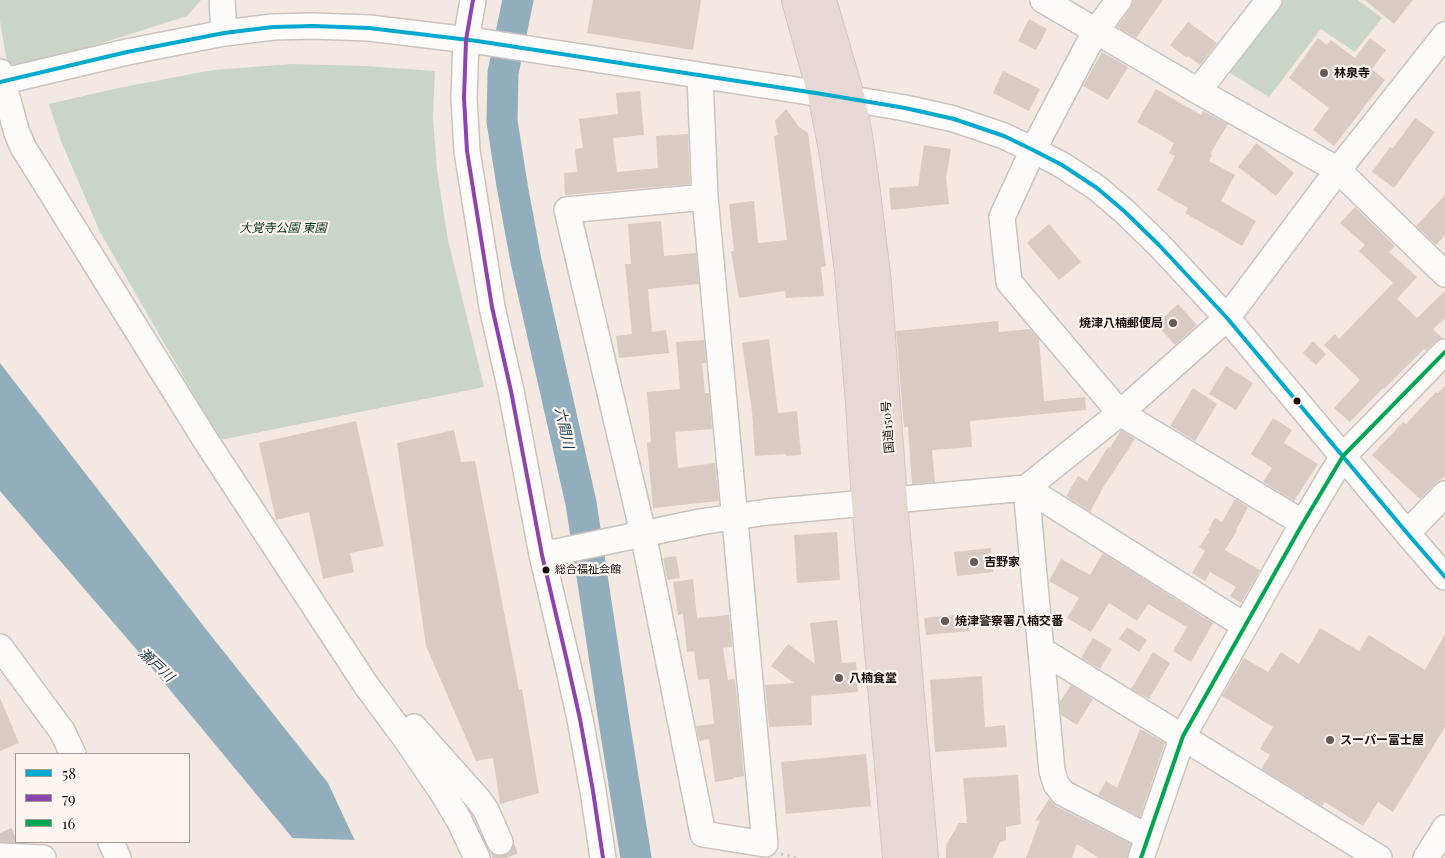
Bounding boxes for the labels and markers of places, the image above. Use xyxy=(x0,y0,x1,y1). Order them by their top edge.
place label: 林泉寺 xyxy=(1334,66,1370,80)
marker: 林泉寺 xyxy=(1318,67,1330,79)
place label: 焼津八楠郵便局 xyxy=(1079,316,1163,330)
marker: 焼津八楠郵便局 xyxy=(1167,317,1179,329)
unlabelled marker xyxy=(1292,396,1302,406)
place label: 吉野家 xyxy=(984,555,1020,569)
marker: 吉野家 xyxy=(968,556,980,568)
place label: 総合福祉会館 xyxy=(555,563,621,577)
marker: 総合福祉会館 xyxy=(541,565,551,575)
place label: 焼津警察署八楠交番 xyxy=(955,614,1063,628)
marker: 焼津警察署八楠交番 xyxy=(939,615,951,627)
place label: 八楠食堂 xyxy=(849,671,897,685)
marker: 八楠食堂 xyxy=(833,672,845,684)
place label: スーパー富士屋 xyxy=(1340,733,1424,747)
marker: スーパー富士屋 xyxy=(1324,734,1336,746)

